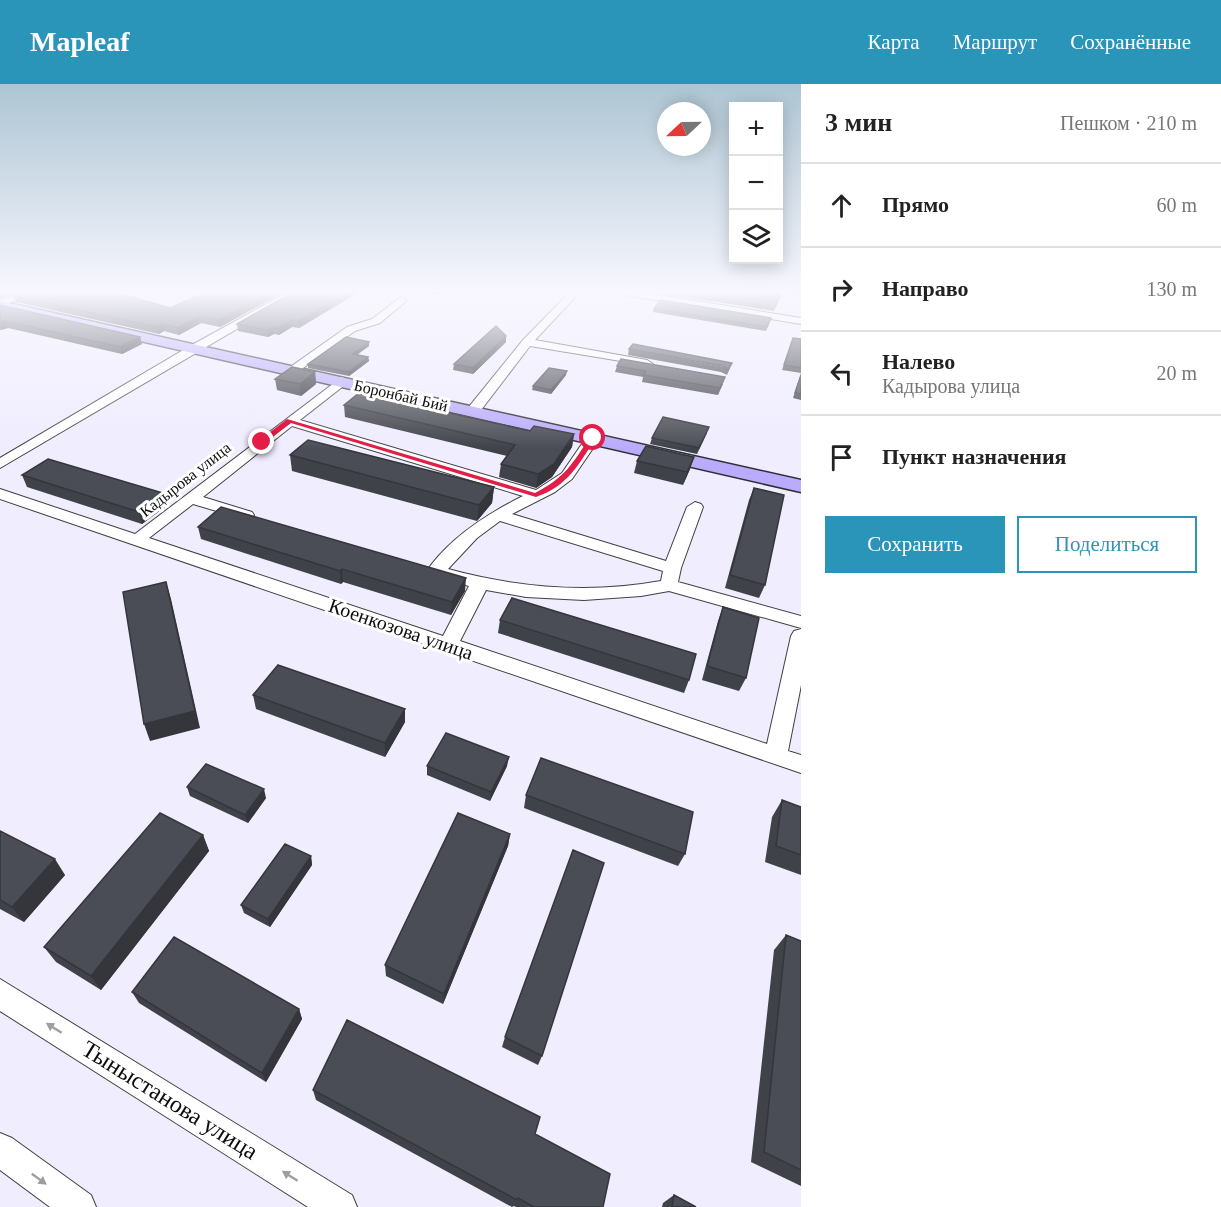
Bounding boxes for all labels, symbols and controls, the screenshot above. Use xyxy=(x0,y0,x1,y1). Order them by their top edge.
text: Mapleaf xyxy=(30,26,130,57)
text: Карта xyxy=(868,30,920,54)
text: Маршрут xyxy=(953,30,1037,54)
text: Сохранённые xyxy=(1070,30,1191,54)
north arrow xyxy=(657,102,711,156)
map controls xyxy=(729,102,783,264)
button: + xyxy=(729,102,783,156)
text: 3 мин xyxy=(825,108,892,137)
text: Пешком · 210 m xyxy=(1060,112,1197,134)
button: − xyxy=(729,156,783,210)
icon: ahead xyxy=(825,189,858,222)
text: Прямо xyxy=(882,192,949,217)
text: 60 m xyxy=(1156,194,1197,216)
button: layers xyxy=(729,210,783,264)
icon: right xyxy=(825,273,858,306)
text: Направо xyxy=(882,276,968,301)
text: 130 m xyxy=(1146,278,1197,300)
text: Налево xyxy=(882,349,955,374)
icon: left xyxy=(825,357,858,390)
text: 20 m xyxy=(1156,362,1197,384)
text: Кадырова улица xyxy=(882,375,1020,397)
street label: Боронбай Бий xyxy=(352,376,450,416)
route start xyxy=(579,424,605,450)
route end xyxy=(248,428,274,454)
street label: Кадырова улица xyxy=(137,439,235,521)
icon: arrive xyxy=(825,441,858,474)
text: Пункт назначения xyxy=(882,444,1067,469)
button: Сохранить xyxy=(825,516,1005,573)
button: Поделиться xyxy=(1017,516,1197,573)
street label: Коенкозова улица xyxy=(326,594,476,665)
one-way arrow xyxy=(46,1022,62,1033)
street label: Тыныстанова улица xyxy=(77,1035,263,1165)
one-way arrow xyxy=(282,1170,298,1181)
one-way arrow xyxy=(31,1173,47,1185)

